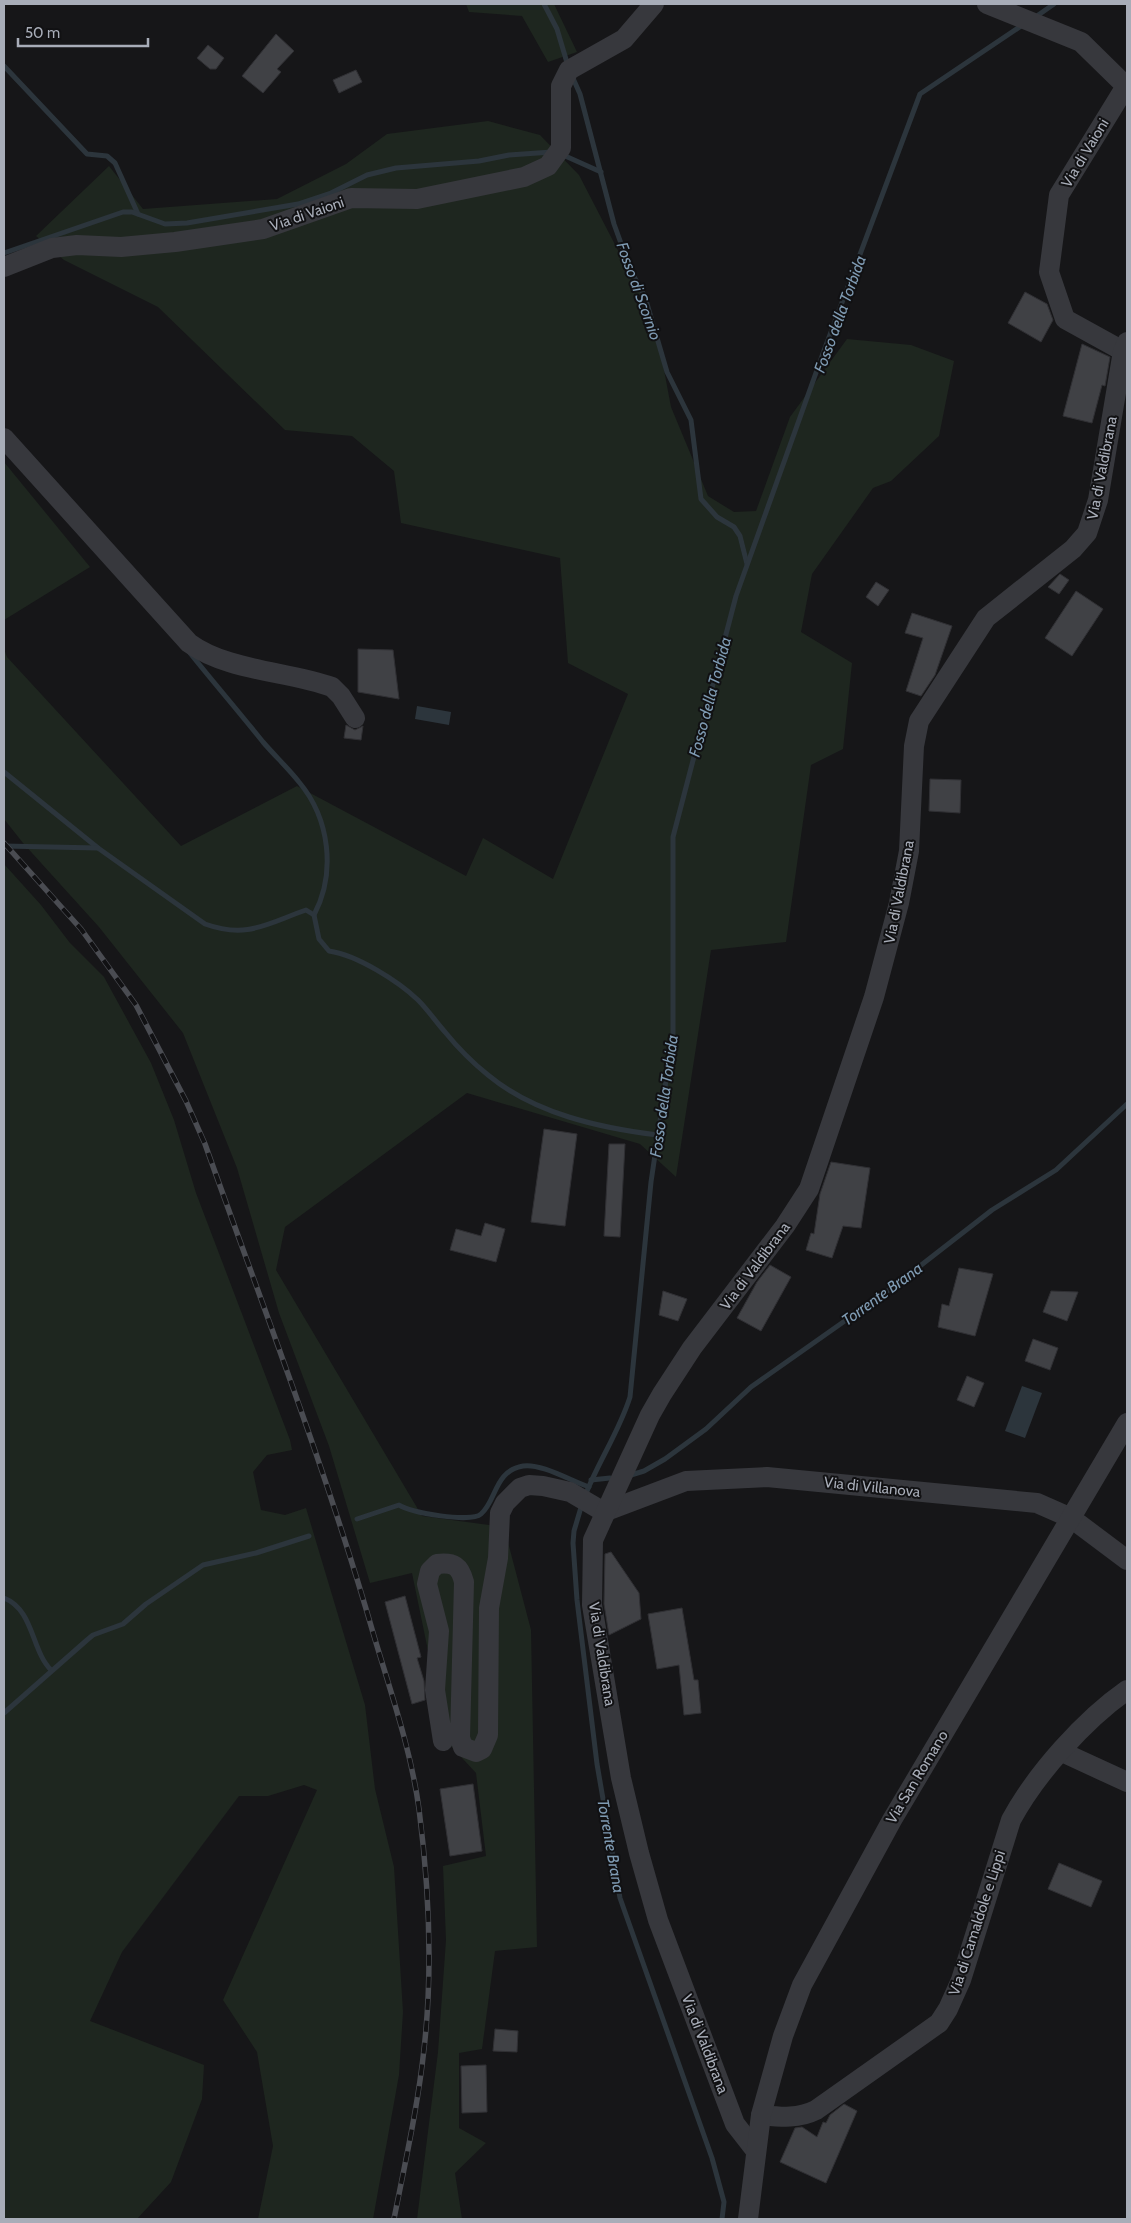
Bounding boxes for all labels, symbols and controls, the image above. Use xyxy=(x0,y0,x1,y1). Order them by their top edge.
scale bar xyxy=(18,15,148,47)
text: 50 m xyxy=(25,24,60,42)
street label: Via di Vaioni xyxy=(1057,115,1113,191)
street label: Via di Vaioni xyxy=(268,193,346,235)
water label: Fosso di Scornio xyxy=(613,239,665,343)
water label: Fosso della Torbida xyxy=(810,253,870,375)
street label: Via di Valdibrana xyxy=(1083,414,1121,521)
water label: Fosso della Torbida xyxy=(685,635,735,759)
street label: Via di Valdibrana xyxy=(880,838,918,945)
water label: Fosso della Torbida xyxy=(646,1034,682,1158)
street label: Via di Valdibrana xyxy=(716,1218,794,1313)
water label: Torrente Brana xyxy=(838,1258,926,1330)
street label: Via di Villanova xyxy=(823,1473,922,1501)
street label: Via di Valdibrana xyxy=(585,1601,619,1708)
street label: Via San Romano xyxy=(882,1727,952,1827)
water label: Torrente Brana xyxy=(593,1797,629,1895)
street label: Via di Camaldole e Lippi xyxy=(945,1848,1009,1998)
street label: Via di Valdibrana xyxy=(678,1992,732,2097)

